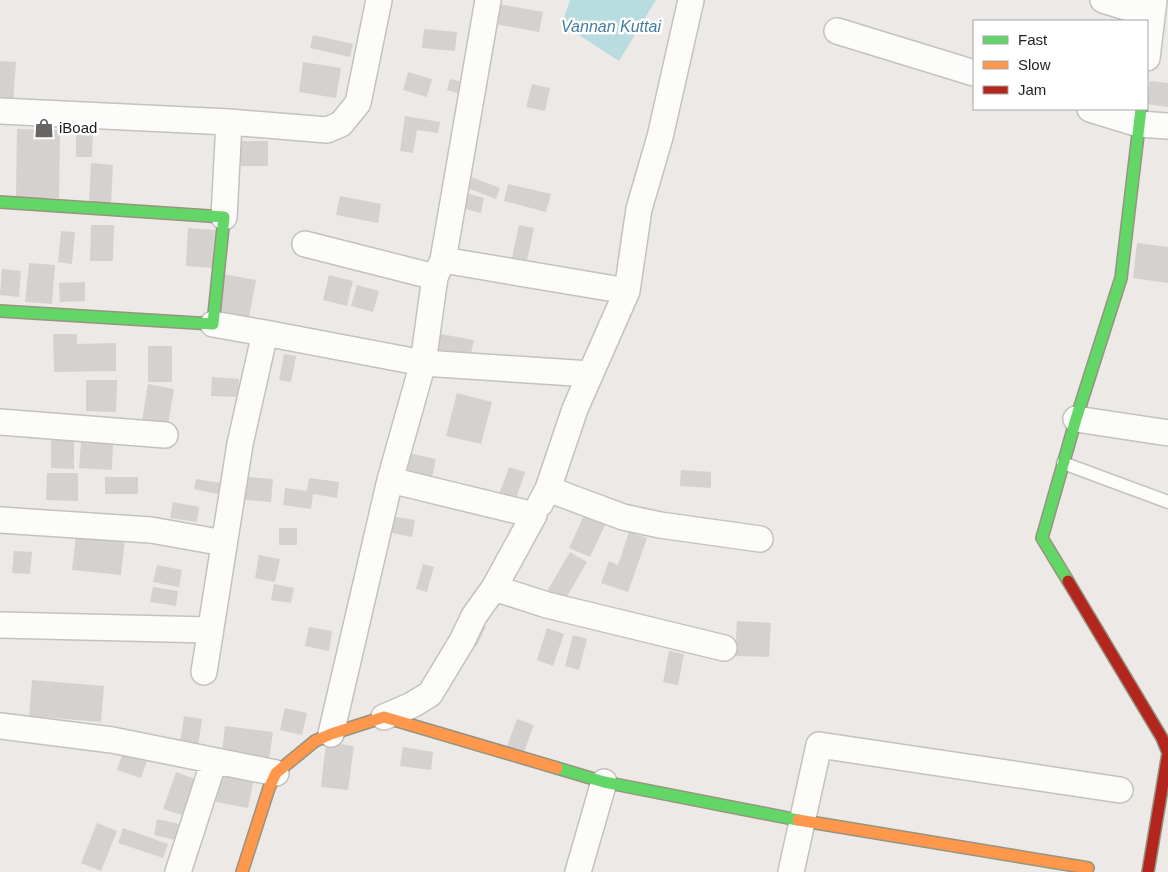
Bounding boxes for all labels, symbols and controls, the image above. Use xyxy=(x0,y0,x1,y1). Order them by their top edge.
water label: Vannan Kuttai xyxy=(561,18,661,35)
legend xyxy=(973,20,1148,110)
text: Fast xyxy=(1018,31,1048,48)
text: Slow xyxy=(1018,56,1051,73)
text: Jam xyxy=(1018,81,1046,98)
shop icon: iBoad xyxy=(33,117,55,139)
place label: iBoad xyxy=(59,119,97,136)

